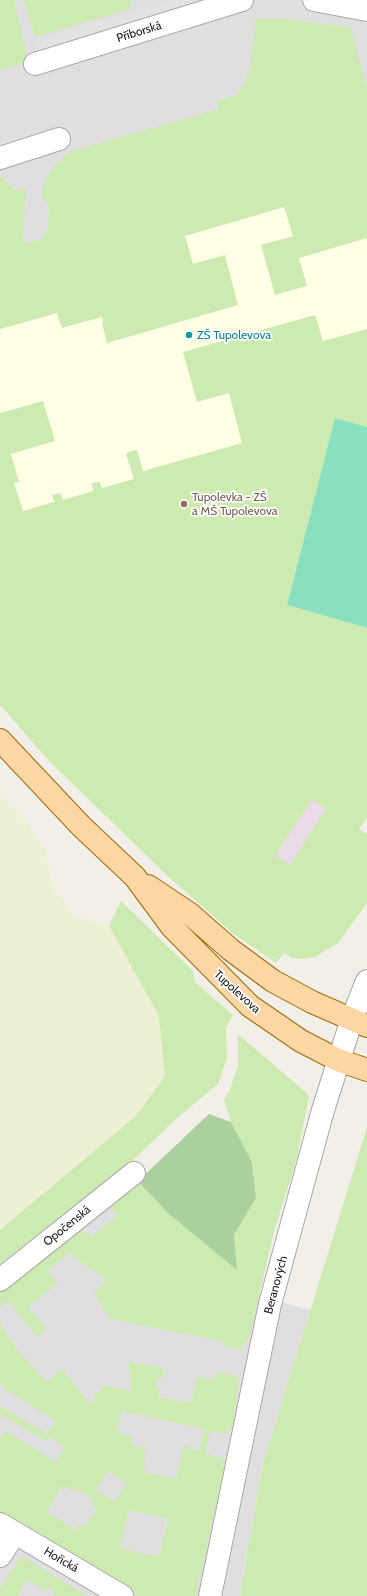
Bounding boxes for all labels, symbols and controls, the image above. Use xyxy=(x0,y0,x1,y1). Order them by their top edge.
street label: Příborská xyxy=(115,18,163,46)
place label: ZŠ Tupolevova xyxy=(197,328,271,342)
marker: ZŠ Tupolevova xyxy=(184,330,194,340)
place label: Tupolevka - ZŠ a MŠ Tupolevova xyxy=(192,490,278,518)
marker: Tupolevka - ZŠ a MŠ Tupolevova xyxy=(179,499,189,509)
street label: Tupolevova xyxy=(211,967,263,1017)
street label: Opočenská xyxy=(40,1203,94,1249)
street label: Beranových xyxy=(261,1254,291,1316)
street label: Hořická xyxy=(41,1544,81,1576)

